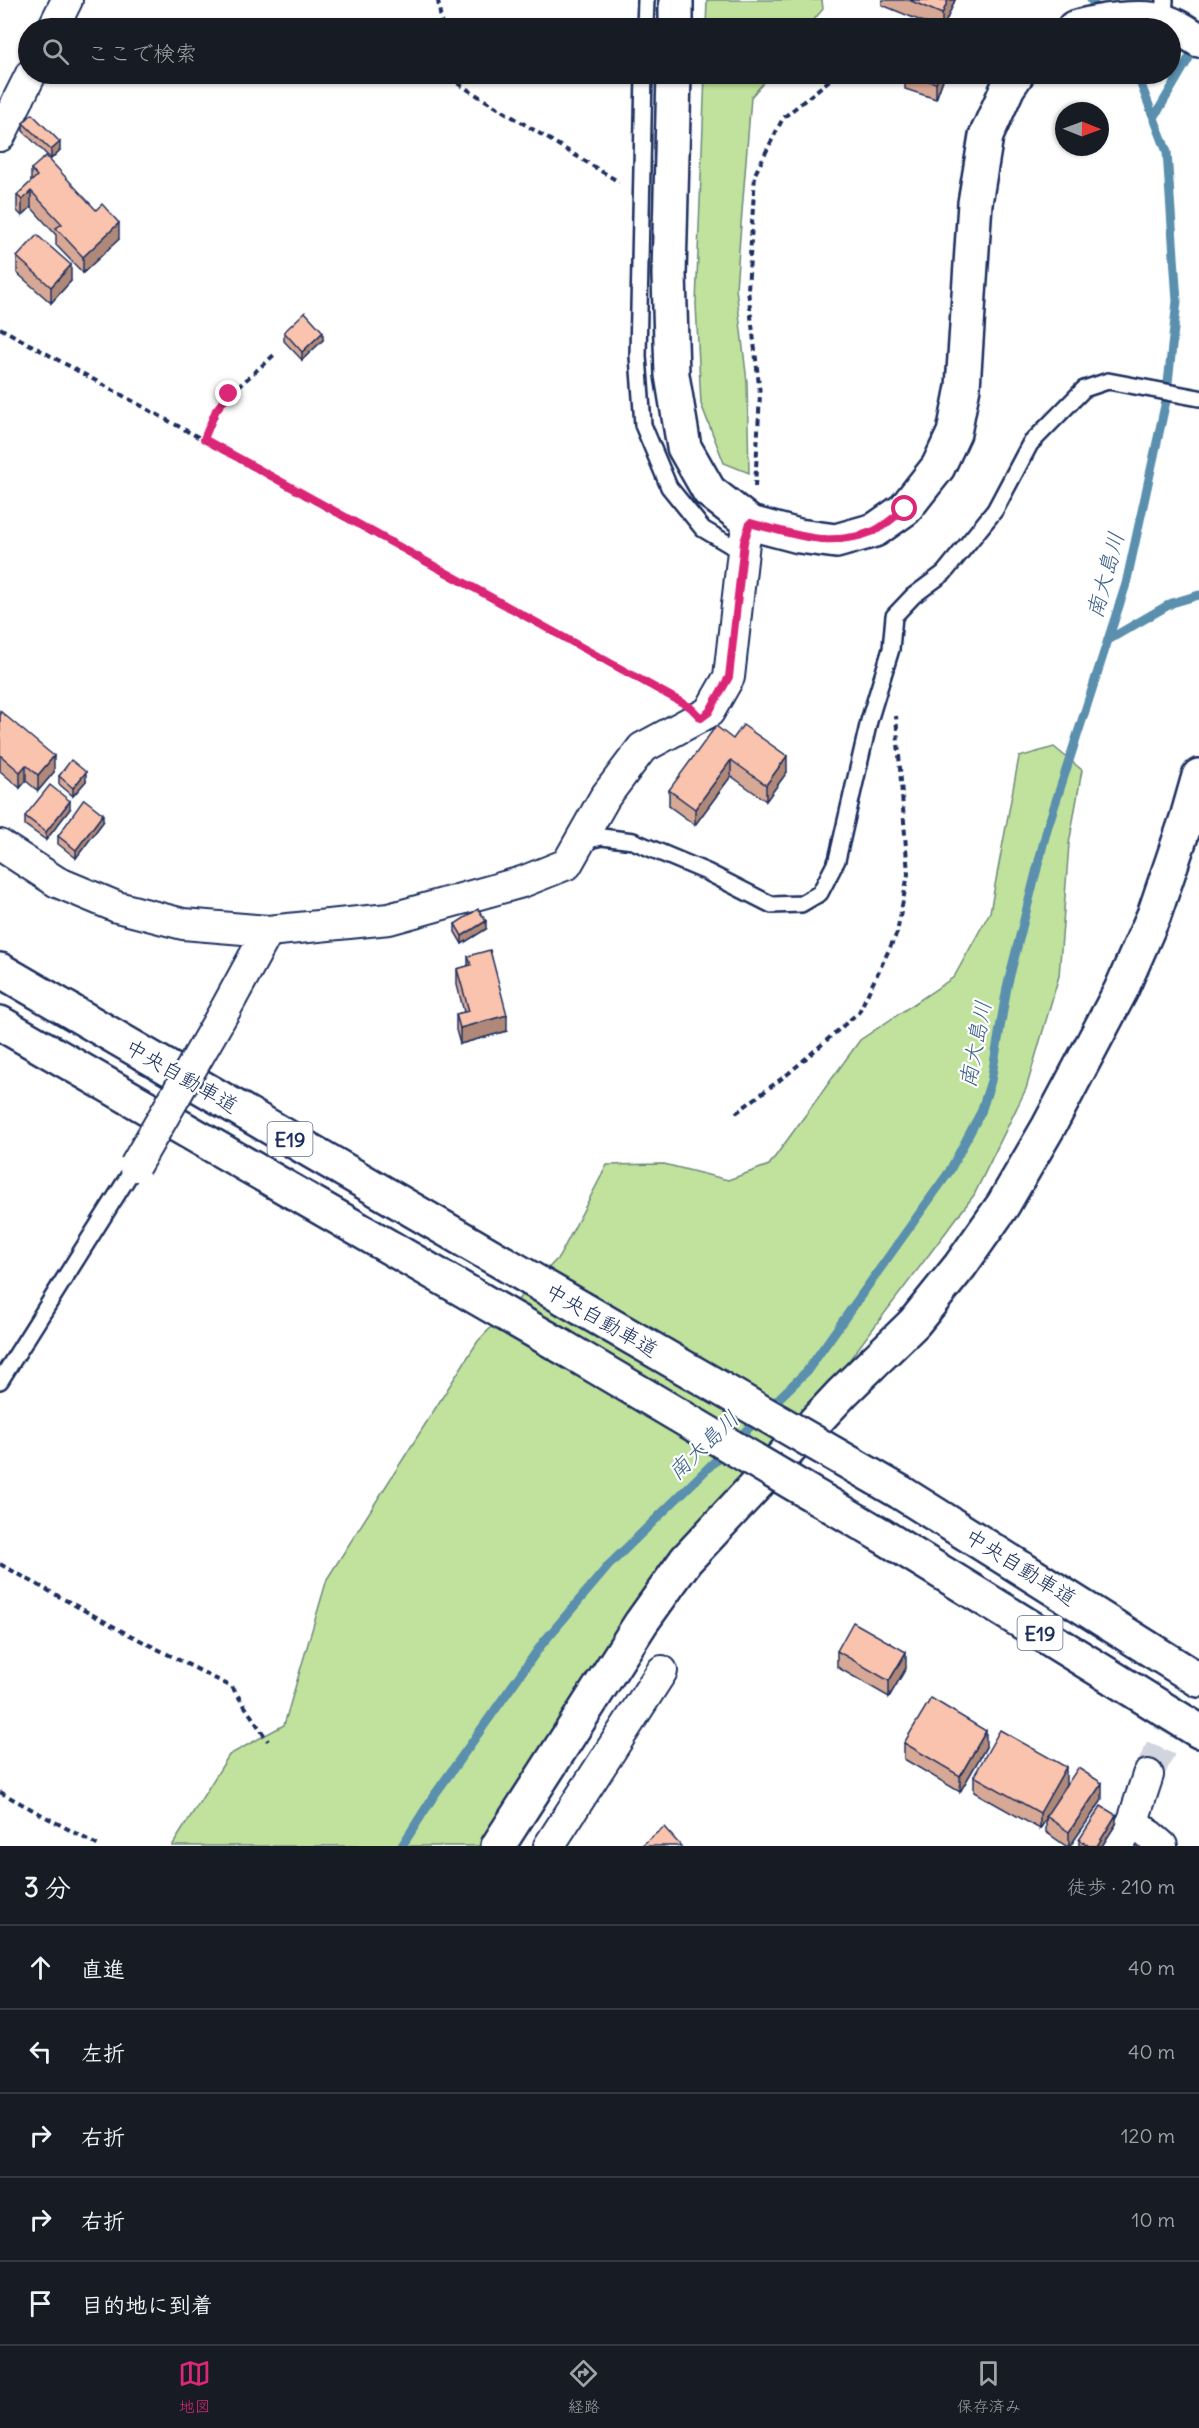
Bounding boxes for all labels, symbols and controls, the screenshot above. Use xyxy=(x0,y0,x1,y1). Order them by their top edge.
search box xyxy=(18,18,1181,84)
icon: search xyxy=(39,35,72,68)
text: ここで検索 xyxy=(87,39,197,67)
north arrow xyxy=(1055,102,1109,156)
route end xyxy=(215,380,241,406)
route start xyxy=(891,495,917,521)
water label: 南大島川 xyxy=(1080,529,1130,621)
water label: 南大島川 xyxy=(953,998,997,1090)
street label: 中央自動車道 xyxy=(121,1033,243,1119)
road number: E19 xyxy=(268,1122,312,1156)
street label: 中央自動車道 xyxy=(541,1277,663,1363)
water label: 南大島川 xyxy=(662,1404,744,1486)
street label: 中央自動車道 xyxy=(960,1522,1082,1612)
road number: E19 xyxy=(1018,1616,1062,1650)
text: 3 分 xyxy=(24,1871,71,1904)
text: 徒歩 · 210 m xyxy=(1067,1874,1175,1899)
icon: ahead xyxy=(24,1951,57,1984)
text: 直進 xyxy=(81,1955,125,1983)
text: 40 m xyxy=(1128,1955,1175,1980)
icon: left xyxy=(24,2035,57,2068)
text: 左折 xyxy=(81,2039,125,2067)
text: 40 m xyxy=(1128,2039,1175,2064)
icon: right xyxy=(24,2119,57,2152)
text: 右折 xyxy=(81,2123,125,2151)
text: 120 m xyxy=(1121,2123,1175,2148)
icon: right xyxy=(24,2203,57,2236)
text: 右折 xyxy=(81,2207,125,2235)
text: 10 m xyxy=(1132,2207,1175,2232)
icon: arrive xyxy=(24,2287,57,2320)
text: 目的地に到着 xyxy=(81,2291,213,2319)
tab: 地図 xyxy=(178,2357,211,2417)
tab: 経路 xyxy=(567,2357,600,2417)
tab: 保存済み xyxy=(957,2357,1021,2417)

